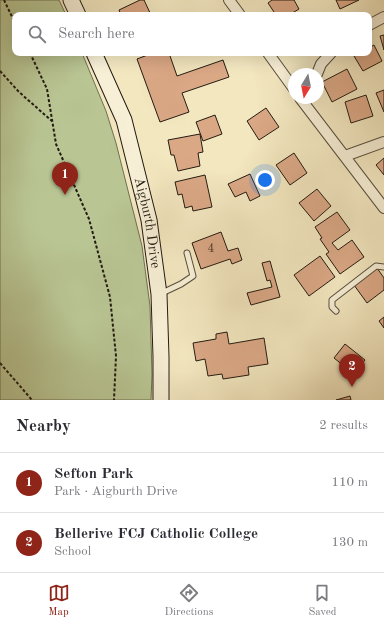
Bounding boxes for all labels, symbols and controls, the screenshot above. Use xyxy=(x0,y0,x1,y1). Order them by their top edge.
search box xyxy=(12,12,372,56)
icon: search xyxy=(26,23,48,45)
text: Search here xyxy=(58,27,135,42)
north arrow xyxy=(288,68,324,104)
pin: 1 xyxy=(52,162,78,195)
your location xyxy=(255,170,275,190)
street label: Aigburth Drive xyxy=(132,176,162,269)
house number: 4 xyxy=(208,243,215,255)
pin: 2 xyxy=(339,354,365,387)
text: Nearby xyxy=(16,418,71,435)
text: 2 results xyxy=(319,419,368,432)
text: Sefton Park xyxy=(54,467,134,482)
text: 1 xyxy=(25,476,33,489)
text: 110 m xyxy=(331,476,368,489)
text: Park · Aigburth Drive xyxy=(54,485,178,498)
text: Bellerive FCJ Catholic College xyxy=(54,527,258,542)
text: 2 xyxy=(25,536,33,549)
text: 130 m xyxy=(331,536,368,549)
text: School xyxy=(54,545,91,558)
tab: Map xyxy=(48,582,70,620)
tab: Directions xyxy=(165,582,213,620)
tab: Saved xyxy=(308,582,336,620)

